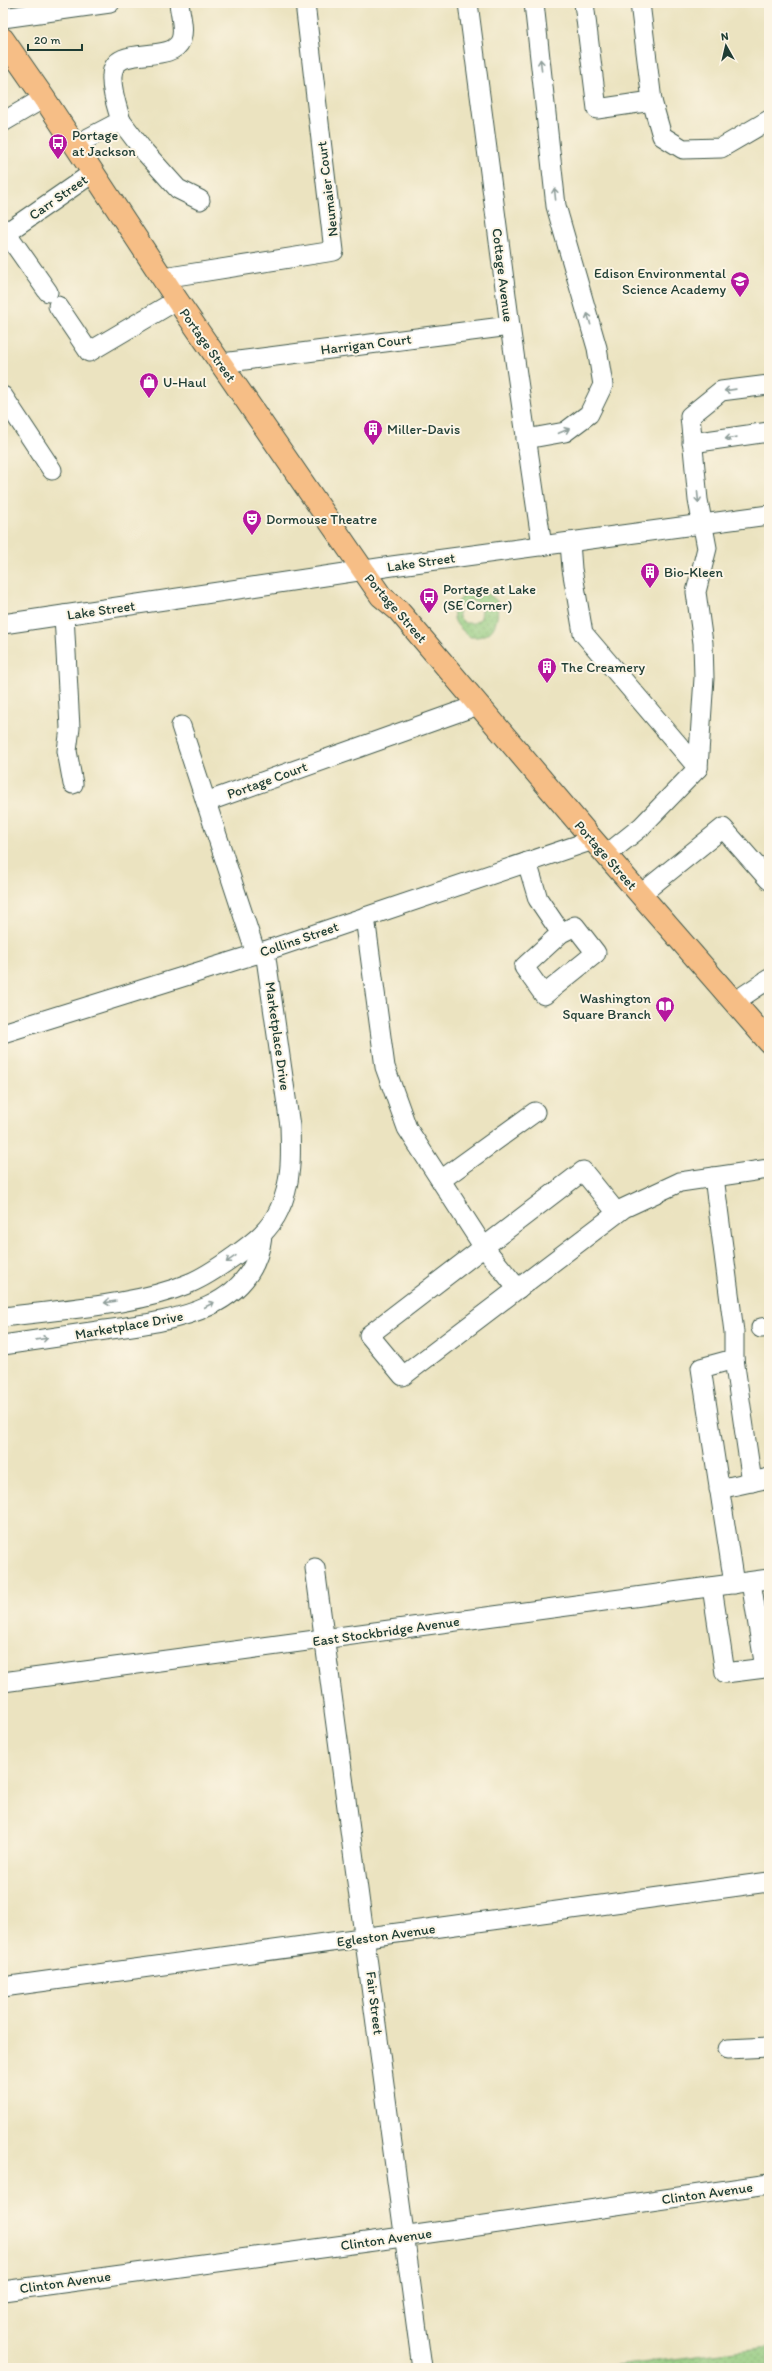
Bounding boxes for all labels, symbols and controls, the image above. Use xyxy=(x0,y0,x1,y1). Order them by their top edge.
scale bar xyxy=(28,26,82,52)
north arrow xyxy=(706,26,746,66)
text: N xyxy=(720,30,729,44)
text: 20 m xyxy=(34,33,61,47)
one-way arrow xyxy=(537,59,544,72)
place label: Portage at Jackson xyxy=(72,127,136,160)
bus stop icon: Portage at Jackson xyxy=(47,132,69,160)
street label: Neumaier Court xyxy=(313,140,342,238)
street label: Carr Street xyxy=(26,171,91,224)
one-way arrow xyxy=(551,188,559,201)
street label: Cottage Avenue xyxy=(488,227,517,323)
place label: Edison Environmental Science Academy xyxy=(594,265,726,298)
school or university icon: Edison Environmental Science Academy xyxy=(729,270,751,298)
street label: Portage Street xyxy=(176,305,239,386)
one-way arrow xyxy=(585,313,592,326)
street label: Harrigan Court xyxy=(320,330,412,358)
shop icon: U-Haul xyxy=(138,371,160,399)
place label: U-Haul xyxy=(163,374,207,391)
one-way arrow xyxy=(724,386,737,394)
building icon: Miller-Davis xyxy=(362,418,384,446)
place label: Miller-Davis xyxy=(387,421,460,438)
one-way arrow xyxy=(558,426,570,434)
one-way arrow xyxy=(725,434,738,441)
one-way arrow xyxy=(694,490,701,503)
theatre icon: Dormouse Theatre xyxy=(241,508,263,536)
place label: Dormouse Theatre xyxy=(266,511,377,528)
street label: Lake Street xyxy=(386,549,456,576)
building icon: Bio-Kleen xyxy=(639,561,661,589)
place label: Bio-Kleen xyxy=(664,564,724,581)
street label: Portage Street xyxy=(361,570,430,647)
place label: Portage at Lake (SE Corner) xyxy=(443,581,536,614)
bus stop icon: Portage at Lake (SE Corner) xyxy=(418,586,440,614)
street label: Lake Street xyxy=(66,597,136,624)
building icon: The Creamery xyxy=(536,656,558,684)
place label: The Creamery xyxy=(561,659,645,676)
street label: Portage Court xyxy=(225,758,310,803)
street label: Portage Street xyxy=(571,817,640,894)
street label: Collins Street xyxy=(258,918,341,961)
street label: Marketplace Drive xyxy=(261,981,294,1092)
place label: Washington Square Branch xyxy=(563,990,652,1023)
library icon: Washington Square Branch xyxy=(654,995,676,1023)
one-way arrow xyxy=(225,1255,236,1263)
one-way arrow xyxy=(104,1298,117,1306)
one-way arrow xyxy=(203,1301,215,1309)
street label: Marketplace Drive xyxy=(74,1308,185,1343)
one-way arrow xyxy=(35,1335,48,1343)
street label: East Stockbridge Avenue xyxy=(311,1613,461,1650)
street label: Egleston Avenue xyxy=(336,1920,437,1951)
street label: Fair Street xyxy=(362,1970,387,2036)
street label: Clinton Avenue xyxy=(660,2179,754,2208)
street label: Clinton Avenue xyxy=(339,2225,433,2254)
street label: Clinton Avenue xyxy=(18,2268,112,2297)

